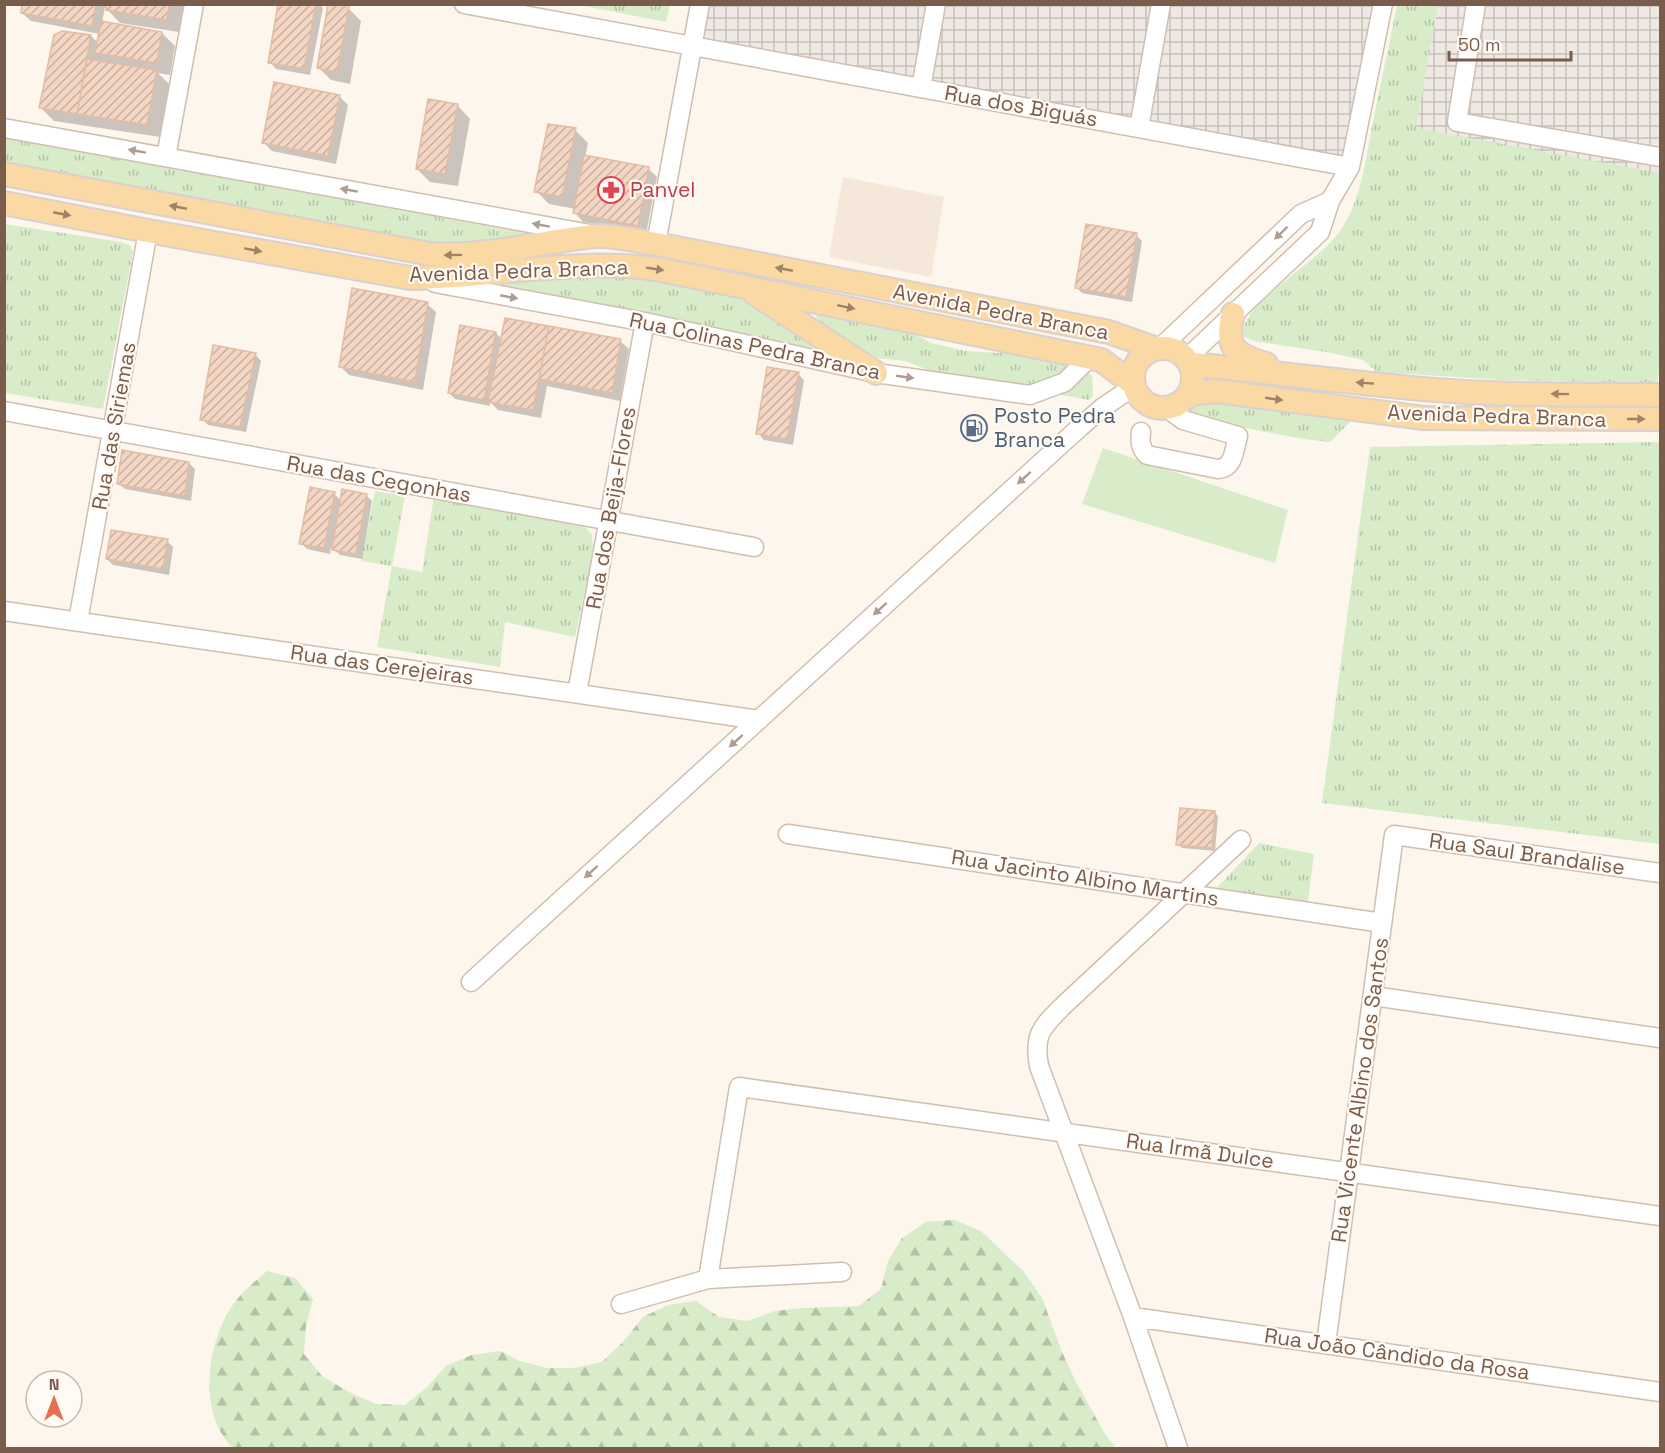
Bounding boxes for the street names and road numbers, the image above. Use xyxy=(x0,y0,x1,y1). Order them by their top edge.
street label: Rua dos Biguás xyxy=(942,79,1100,132)
street label: Avenida Pedra Branca xyxy=(409,253,629,288)
street label: Avenida Pedra Branca xyxy=(891,277,1111,346)
street label: Rua Colinas Pedra Branca xyxy=(627,306,883,385)
street label: Rua das Siriemas xyxy=(85,340,142,512)
street label: Avenida Pedra Branca xyxy=(1387,398,1607,433)
street label: Rua dos Beija-Flores xyxy=(579,405,642,611)
street label: Rua das Cegonhas xyxy=(285,449,473,508)
street label: Rua das Cerejeiras xyxy=(289,638,475,691)
street label: Rua Saul Brandalise xyxy=(1427,826,1627,881)
street label: Rua Jacinto Albino Martins xyxy=(950,843,1221,912)
street label: Rua Vicente Albino dos Santos xyxy=(1325,936,1394,1244)
street label: Rua Irmã Dulce xyxy=(1124,1127,1276,1174)
street label: Rua João Cândido da Rosa xyxy=(1263,1321,1532,1386)

